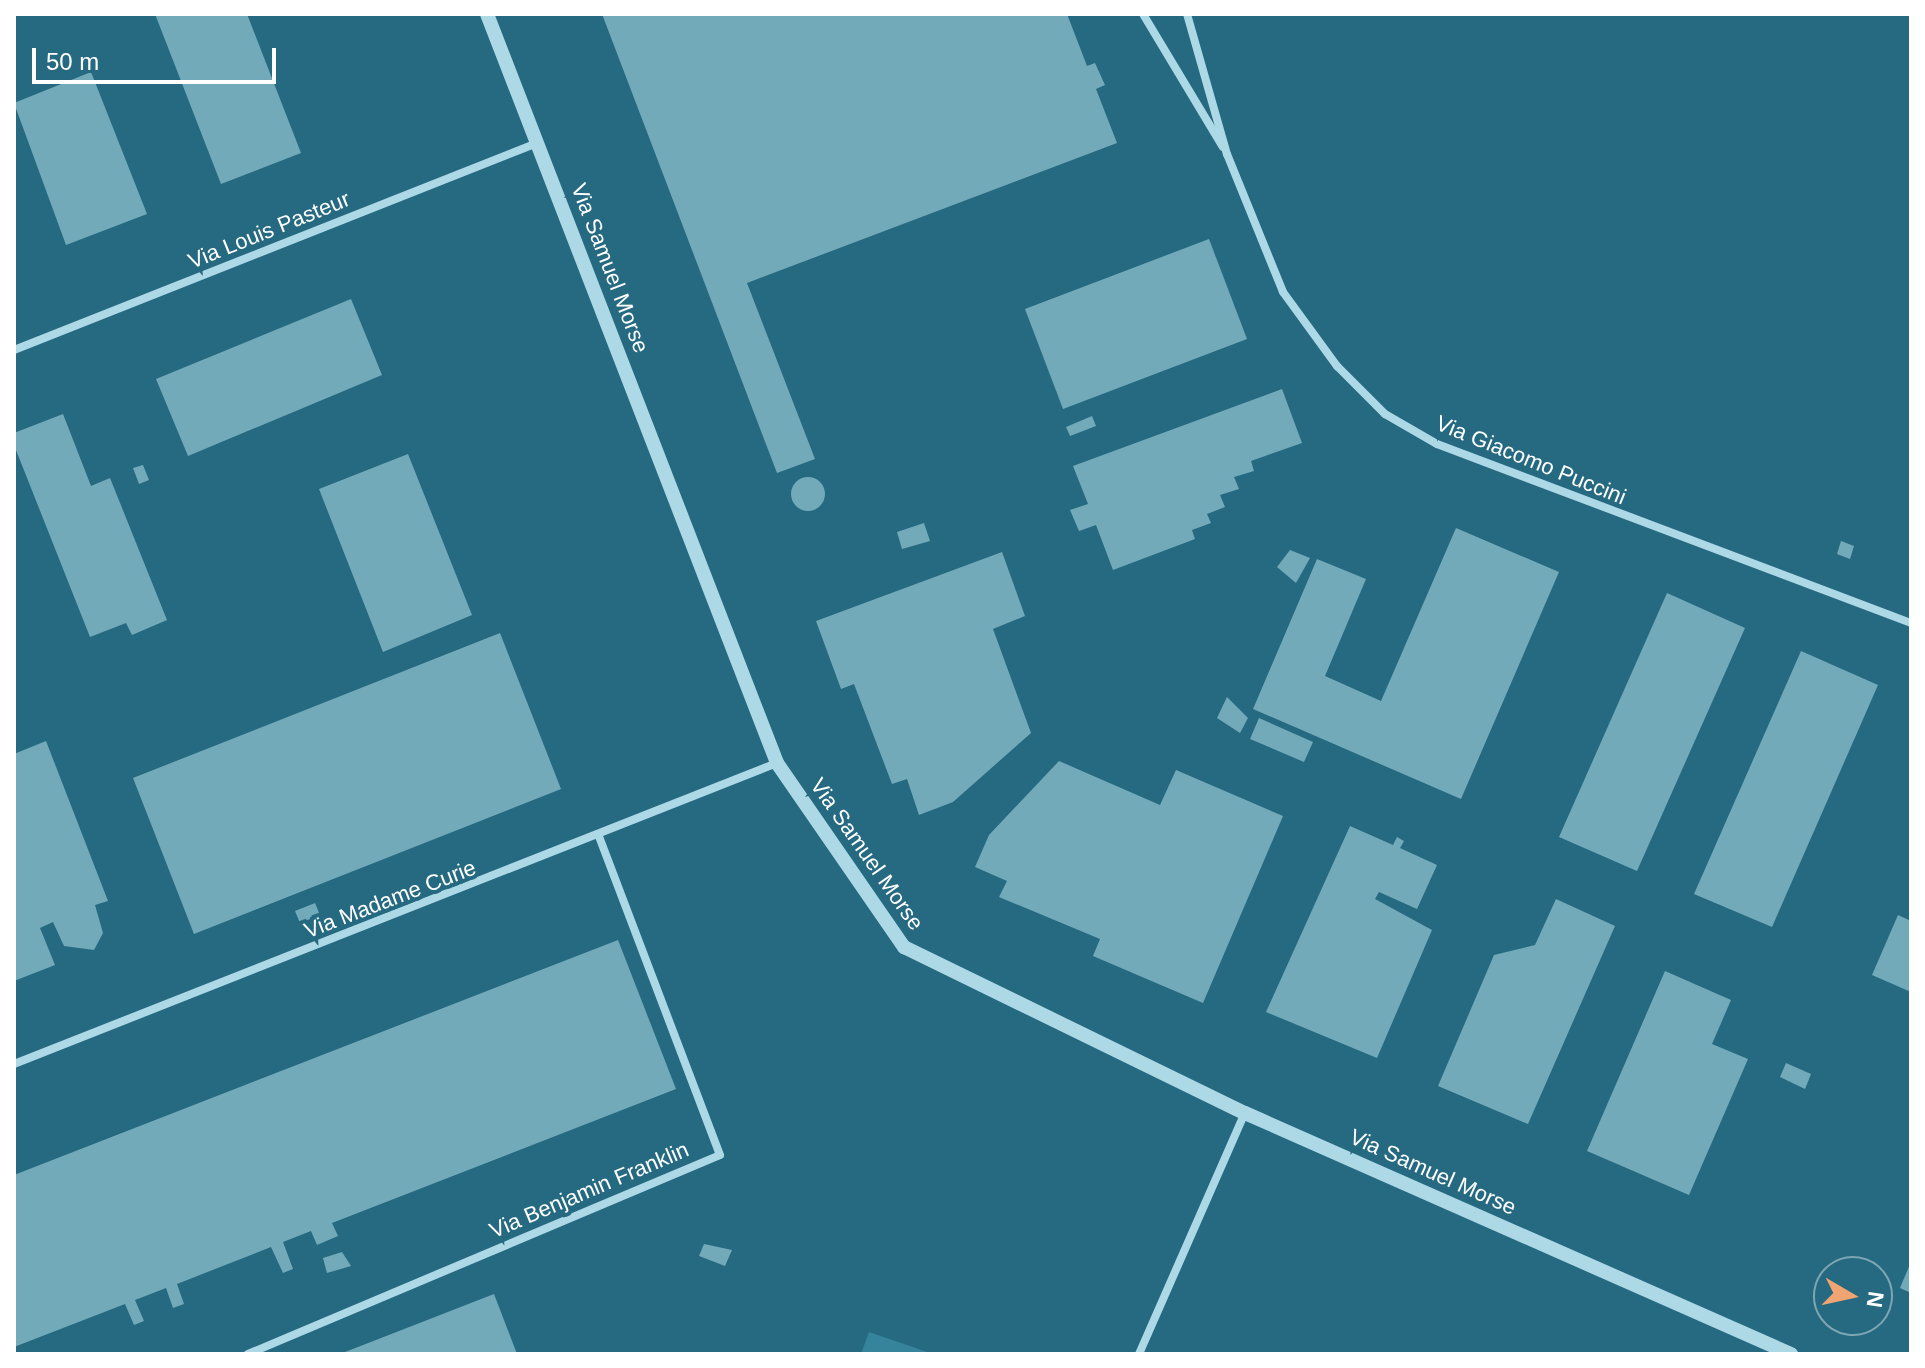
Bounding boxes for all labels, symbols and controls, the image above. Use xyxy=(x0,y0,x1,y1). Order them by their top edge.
scale bar xyxy=(36,32,280,82)
text: 50 m xyxy=(46,48,99,75)
street label: Via Samuel Morse xyxy=(566,180,654,356)
street label: Via Louis Pasteur xyxy=(184,186,354,274)
street label: Via Giacomo Puccini xyxy=(1432,410,1630,510)
street label: Via Samuel Morse xyxy=(805,773,929,935)
street label: Via Madame Curie xyxy=(300,854,480,944)
street label: Via Samuel Morse xyxy=(1346,1123,1520,1221)
street label: Via Benjamin Franklin xyxy=(486,1136,692,1244)
north arrow xyxy=(1813,1256,1893,1336)
text: N xyxy=(1862,1290,1889,1309)

